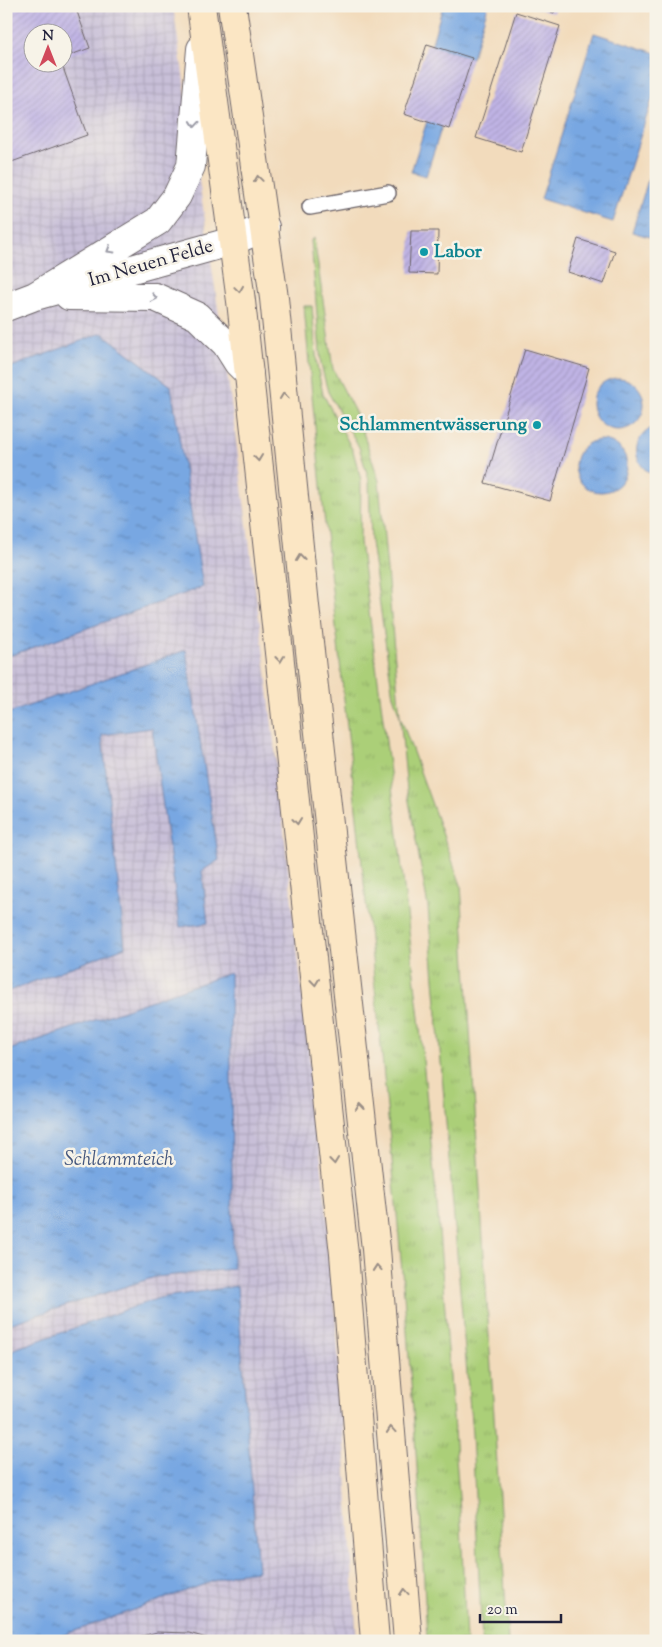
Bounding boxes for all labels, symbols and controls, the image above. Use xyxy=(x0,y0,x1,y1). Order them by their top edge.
north arrow xyxy=(22,22,72,72)
text: N xyxy=(42,27,54,47)
one-way arrow xyxy=(189,121,200,129)
one-way arrow xyxy=(253,175,263,184)
street label: Im Neuen Felde xyxy=(86,233,217,295)
place label: Labor xyxy=(434,239,483,266)
one-way arrow xyxy=(107,244,116,254)
marker: Labor xyxy=(418,246,430,258)
one-way arrow xyxy=(234,285,244,294)
one-way arrow xyxy=(149,293,158,303)
one-way arrow xyxy=(279,392,290,400)
place label: Schlammentwässerung xyxy=(339,412,528,439)
marker: Schlammentwässerung xyxy=(531,419,543,431)
one-way arrow xyxy=(252,454,263,462)
one-way arrow xyxy=(295,554,306,562)
one-way arrow xyxy=(274,655,285,663)
one-way arrow xyxy=(291,817,302,825)
one-way arrow xyxy=(309,978,320,986)
one-way arrow xyxy=(355,1102,366,1110)
water label: Schlammteich xyxy=(64,1146,174,1175)
one-way arrow xyxy=(328,1157,339,1165)
one-way arrow xyxy=(372,1264,383,1272)
one-way arrow xyxy=(385,1426,396,1434)
one-way arrow xyxy=(398,1588,409,1596)
scale bar xyxy=(480,1592,561,1624)
text: 20 m xyxy=(487,1600,518,1621)

